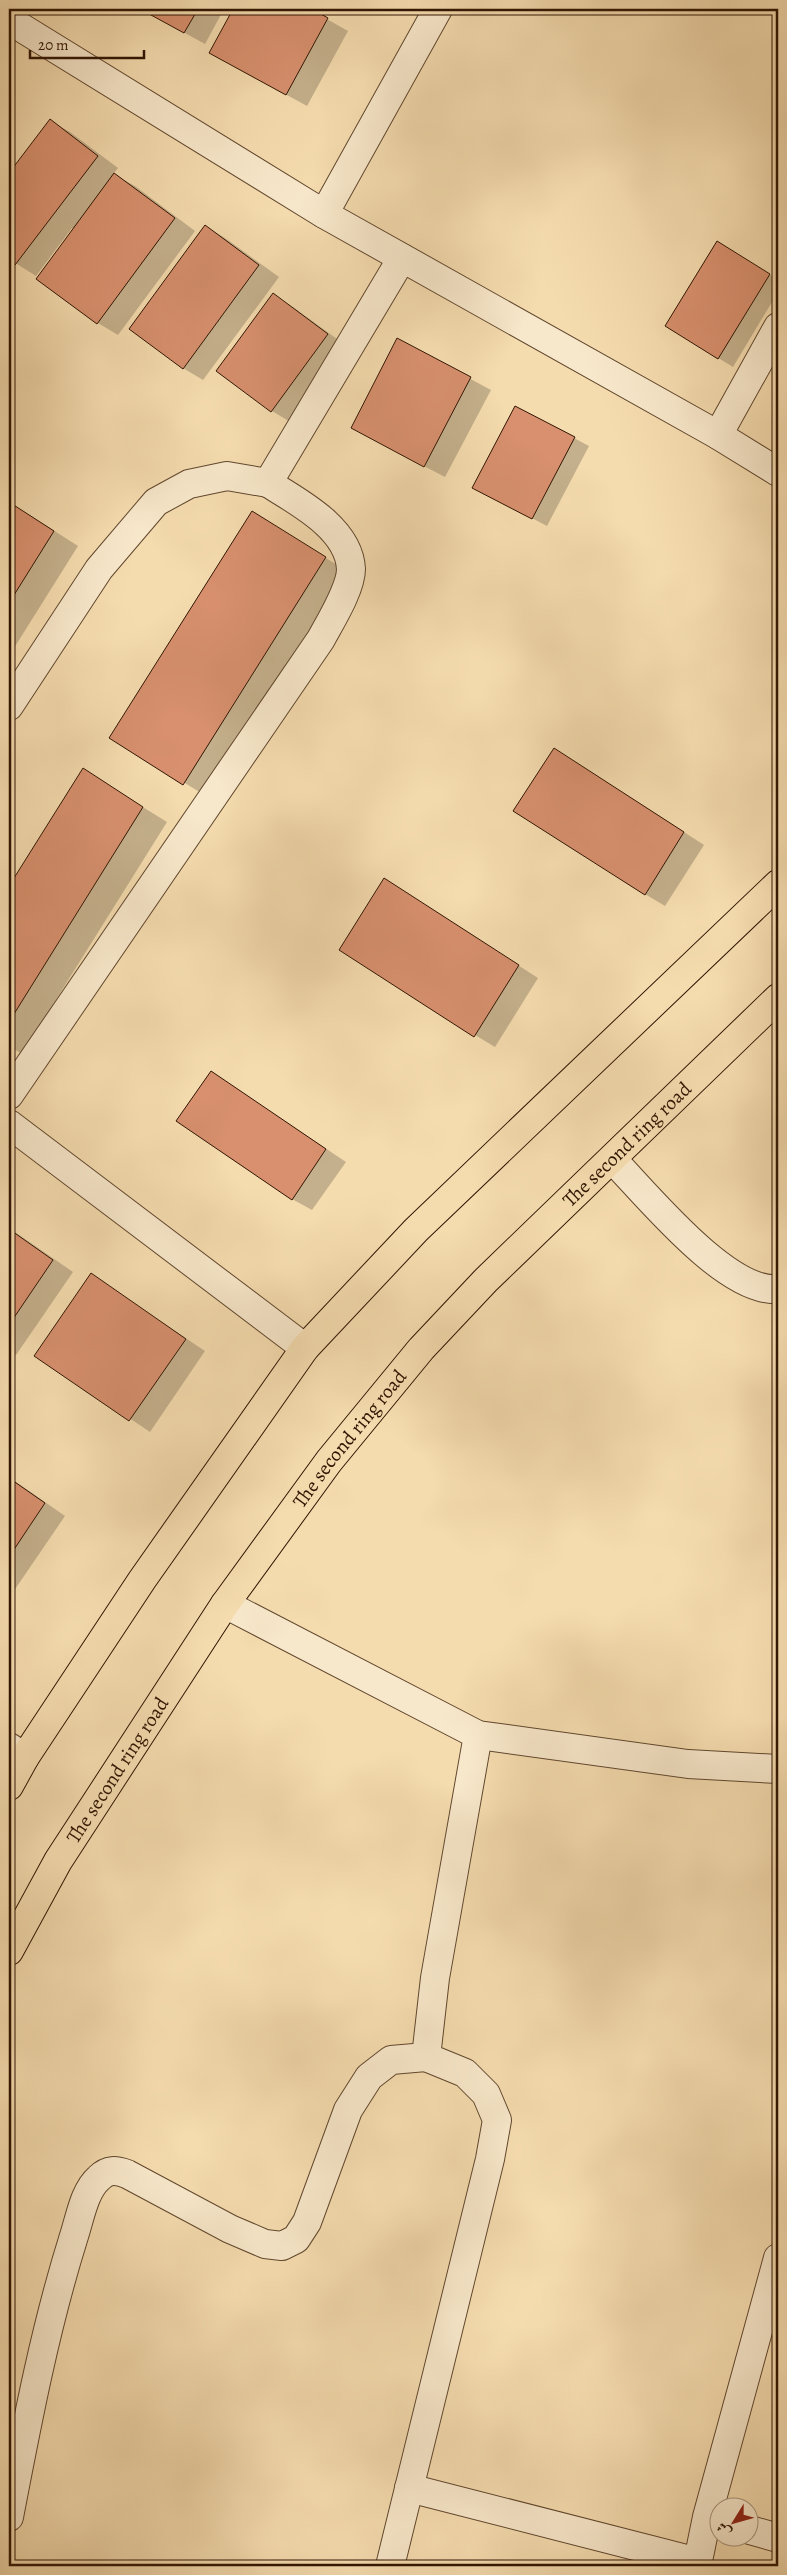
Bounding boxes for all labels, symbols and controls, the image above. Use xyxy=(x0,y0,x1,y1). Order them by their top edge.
scale bar xyxy=(30,28,144,60)
text: 20 m xyxy=(38,35,69,55)
street label: The second ring road xyxy=(557,1076,697,1213)
street label: The second ring road xyxy=(286,1364,413,1513)
street label: The second ring road xyxy=(60,1692,175,1849)
north arrow xyxy=(710,2498,760,2548)
text: ش xyxy=(712,2518,736,2541)

